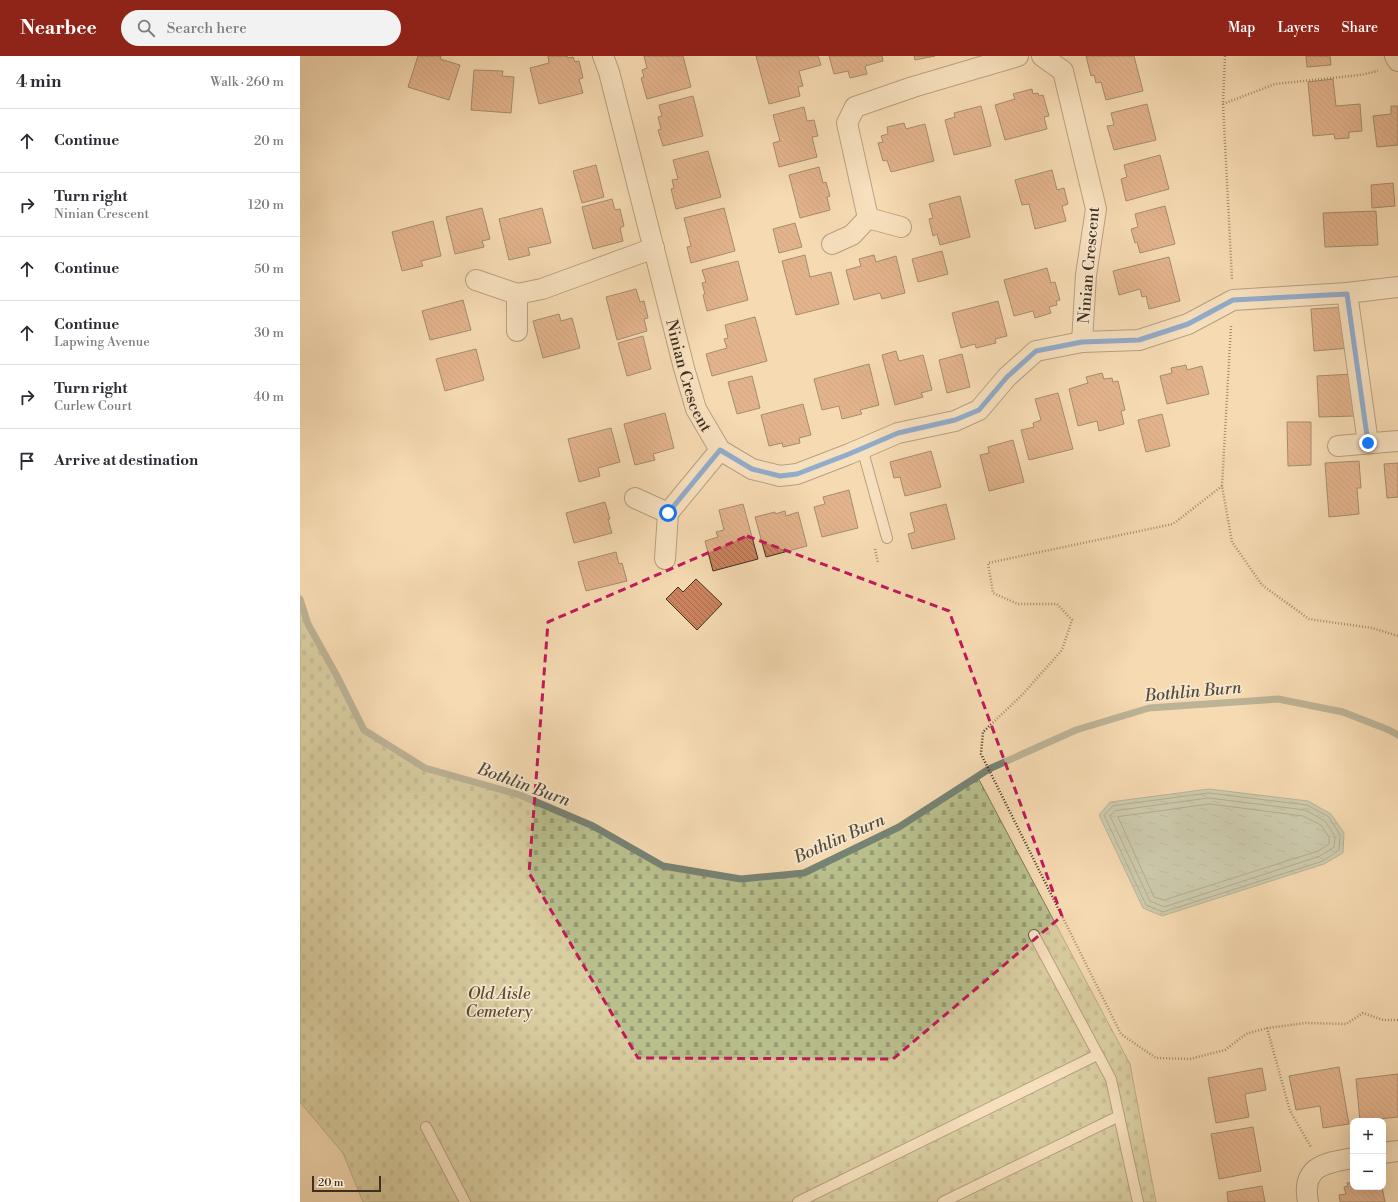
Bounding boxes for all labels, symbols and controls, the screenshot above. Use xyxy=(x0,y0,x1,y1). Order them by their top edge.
search box xyxy=(121,10,401,46)
text: Nearbee xyxy=(20,16,97,40)
icon: search xyxy=(135,17,157,39)
text: Search here xyxy=(167,19,247,38)
text: Map xyxy=(1228,19,1255,37)
text: Layers xyxy=(1277,19,1320,37)
text: Share xyxy=(1342,19,1378,37)
text: 4 min xyxy=(16,71,61,93)
text: Walk · 260 m xyxy=(210,74,284,90)
icon: ahead xyxy=(16,130,38,152)
text: Continue xyxy=(54,131,119,150)
text: 20 m xyxy=(254,133,284,149)
text: Turn right xyxy=(54,187,128,206)
icon: right xyxy=(16,194,38,216)
text: 120 m xyxy=(248,197,284,213)
text: Ninian Crescent xyxy=(54,206,149,222)
street label: Ninian Crescent xyxy=(1074,206,1104,324)
icon: ahead xyxy=(16,258,38,280)
text: Continue xyxy=(54,259,119,278)
text: 50 m xyxy=(254,261,284,277)
text: Continue xyxy=(54,315,119,334)
street label: Ninian Crescent xyxy=(661,317,716,436)
icon: ahead xyxy=(16,322,38,344)
text: 30 m xyxy=(254,325,284,341)
text: Lapwing Avenue xyxy=(54,334,150,350)
text: Turn right xyxy=(54,379,128,398)
icon: right xyxy=(16,386,38,408)
text: 40 m xyxy=(254,389,284,405)
text: Curlew Court xyxy=(54,398,132,414)
route end xyxy=(1359,434,1377,452)
icon: arrive xyxy=(16,450,38,472)
text: Arrive at destination xyxy=(54,451,198,470)
route start xyxy=(659,504,677,522)
water label: Bothlin Burn xyxy=(1143,677,1243,707)
water label: Bothlin Burn xyxy=(473,758,574,812)
water label: Bothlin Burn xyxy=(790,809,889,869)
park label: Old Aisle Cemetery xyxy=(465,984,533,1022)
map controls xyxy=(1350,1118,1386,1190)
button: + xyxy=(1350,1118,1386,1154)
button: − xyxy=(1350,1154,1386,1190)
scale bar xyxy=(312,1174,381,1193)
text: 20 m xyxy=(318,1176,343,1190)

